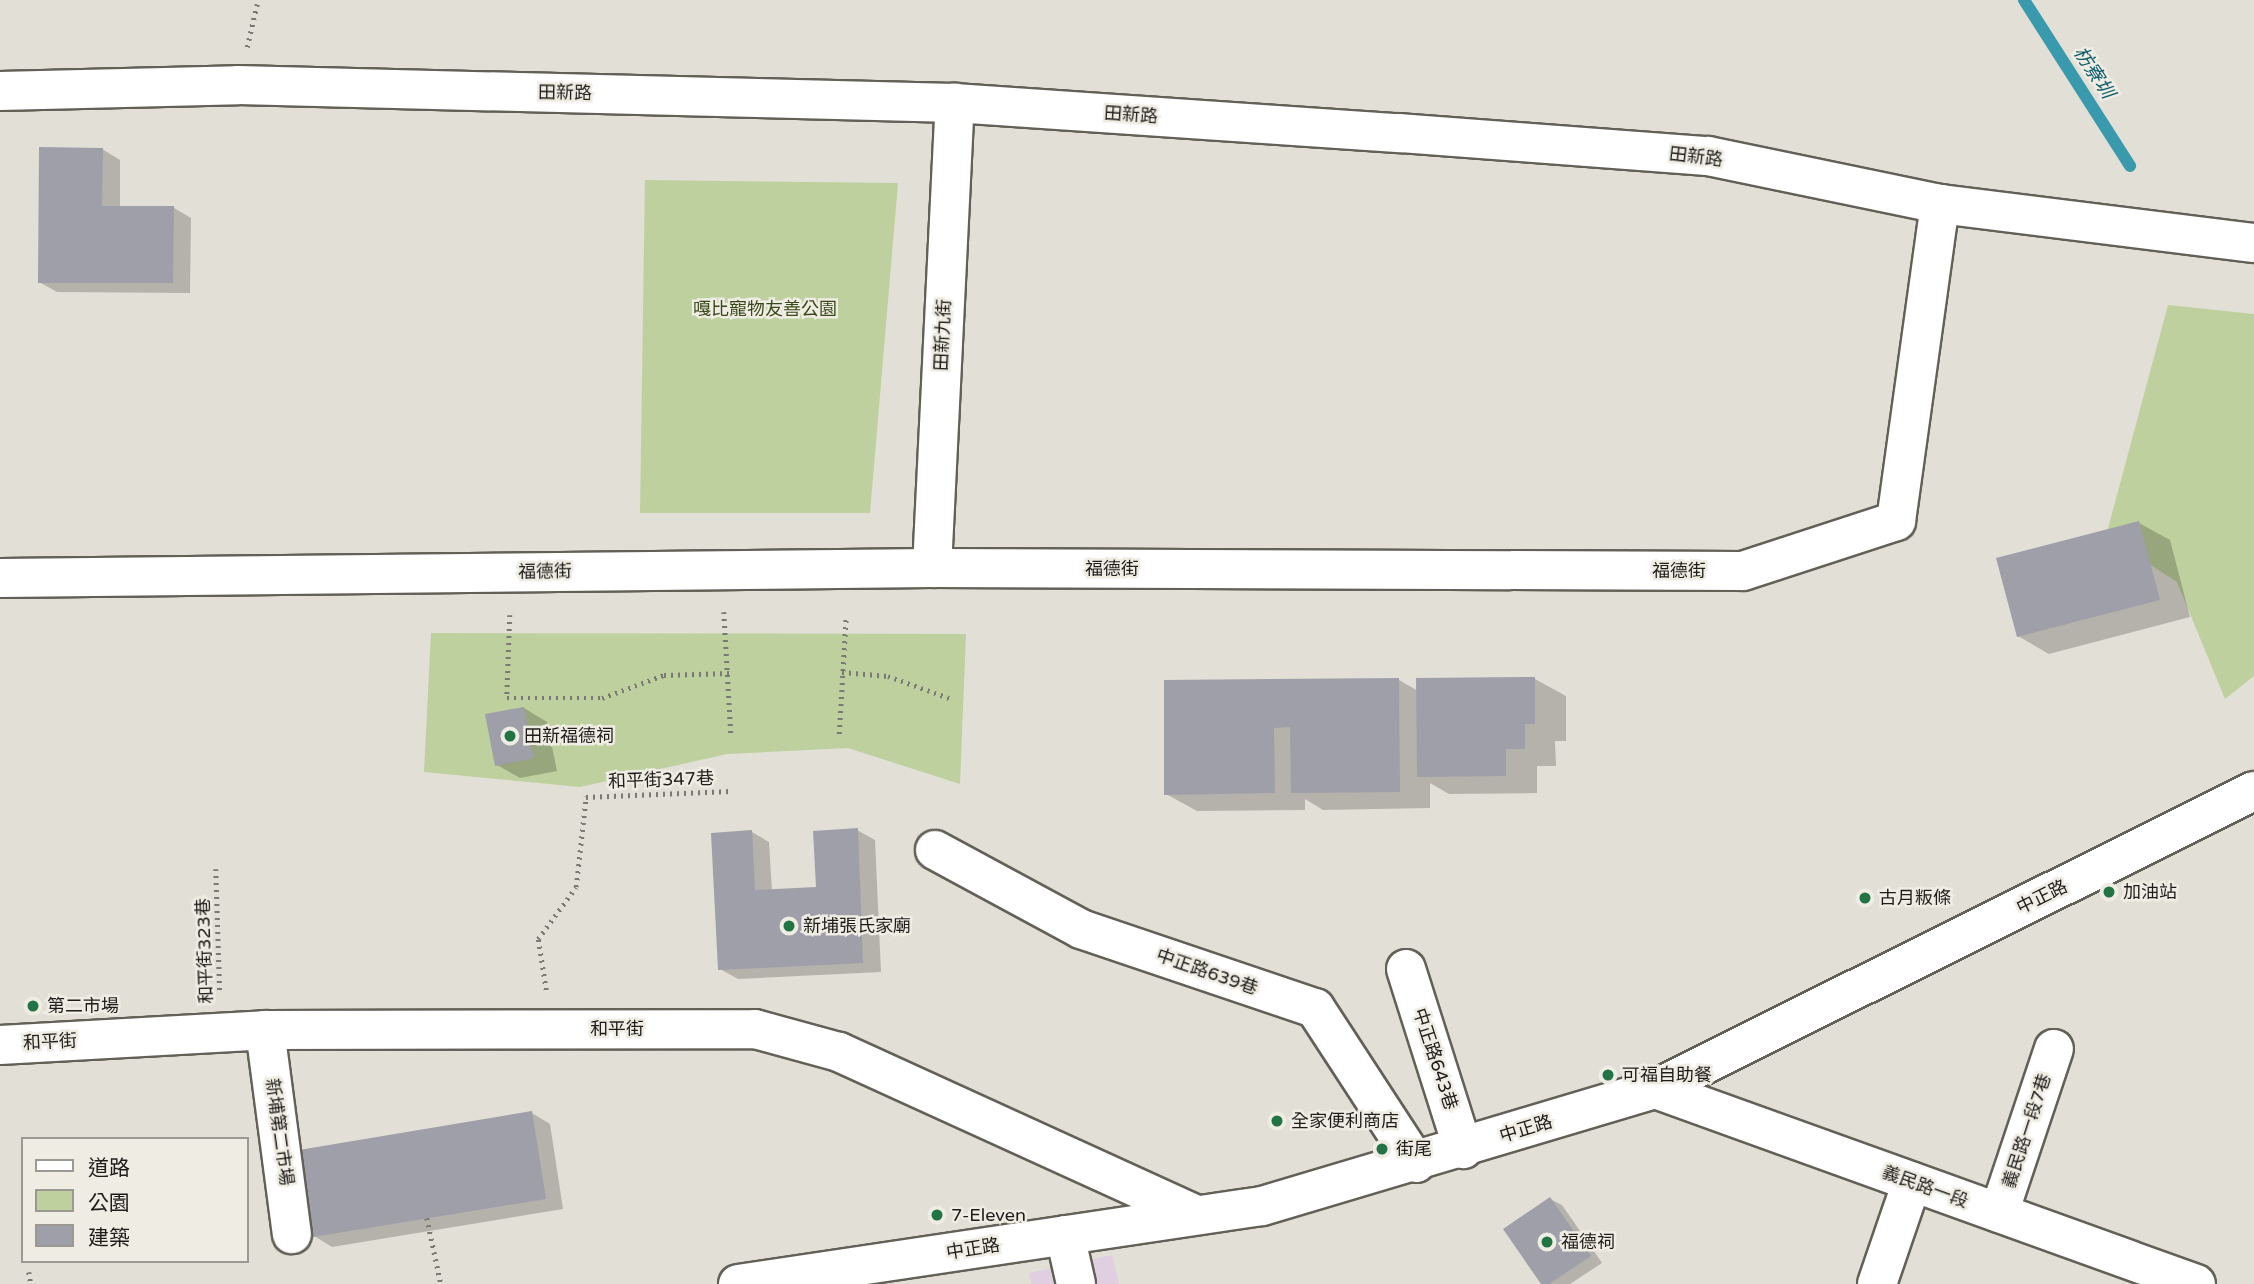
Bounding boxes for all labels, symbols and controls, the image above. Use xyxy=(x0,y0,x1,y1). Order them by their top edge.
water label: 枋寮圳 xyxy=(2068,43,2118,103)
street label: 田新路 xyxy=(538,82,592,104)
street label: 田新路 xyxy=(1103,102,1159,128)
street label: 田新路 xyxy=(1668,143,1724,171)
park label: 嘎比寵物友善公園 xyxy=(693,298,837,320)
street label: 田新九街 xyxy=(930,298,956,372)
street label: 福德街 xyxy=(1085,558,1139,580)
street label: 福德街 xyxy=(1652,560,1706,582)
street label: 福德街 xyxy=(518,561,572,583)
place label: 田新福德祠 xyxy=(524,725,614,747)
marker: 田新福德祠 xyxy=(502,728,518,744)
street label: 和平街347巷 xyxy=(608,767,714,793)
street label: 中正路 xyxy=(2013,875,2071,919)
place label: 加油站 xyxy=(2123,881,2177,903)
marker: 加油站 xyxy=(2101,884,2117,900)
place label: 古月粄條 xyxy=(1879,887,1951,909)
marker: 古月粄條 xyxy=(1857,890,1873,906)
street label: 和平街323巷 xyxy=(192,898,218,1004)
place label: 新埔張氏家廟 xyxy=(803,915,911,937)
marker: 新埔張氏家廟 xyxy=(781,918,797,934)
street label: 中正路639巷 xyxy=(1153,945,1261,999)
place label: 第二市場 xyxy=(47,995,119,1017)
marker: 第二市場 xyxy=(25,998,41,1014)
street label: 中正路643巷 xyxy=(1408,1005,1462,1113)
street label: 和平街 xyxy=(590,1018,644,1040)
street label: 和平街 xyxy=(22,1030,78,1054)
place label: 可福自助餐 xyxy=(1622,1064,1712,1086)
marker: 可福自助餐 xyxy=(1600,1067,1616,1083)
street label: 義民路一段7巷 xyxy=(1998,1071,2056,1191)
street label: 新埔第二市場 xyxy=(261,1077,297,1187)
place label: 全家便利商店 xyxy=(1291,1110,1399,1132)
street label: 中正路 xyxy=(1497,1111,1555,1147)
marker: 全家便利商店 xyxy=(1269,1113,1285,1129)
legend xyxy=(21,1137,248,1263)
place label: 街尾 xyxy=(1396,1138,1432,1160)
marker: 街尾 xyxy=(1374,1141,1390,1157)
text: 道路 xyxy=(88,1156,130,1181)
street label: 義民路一段 xyxy=(1879,1161,1971,1213)
text: 公園 xyxy=(88,1191,130,1216)
place label: 7-Eleven xyxy=(951,1204,1026,1226)
marker: 7-Eleven xyxy=(929,1207,945,1223)
text: 建築 xyxy=(88,1226,130,1251)
place label: 福德祠 xyxy=(1561,1231,1615,1253)
street label: 中正路 xyxy=(945,1234,1001,1264)
marker: 福德祠 xyxy=(1539,1234,1555,1250)

